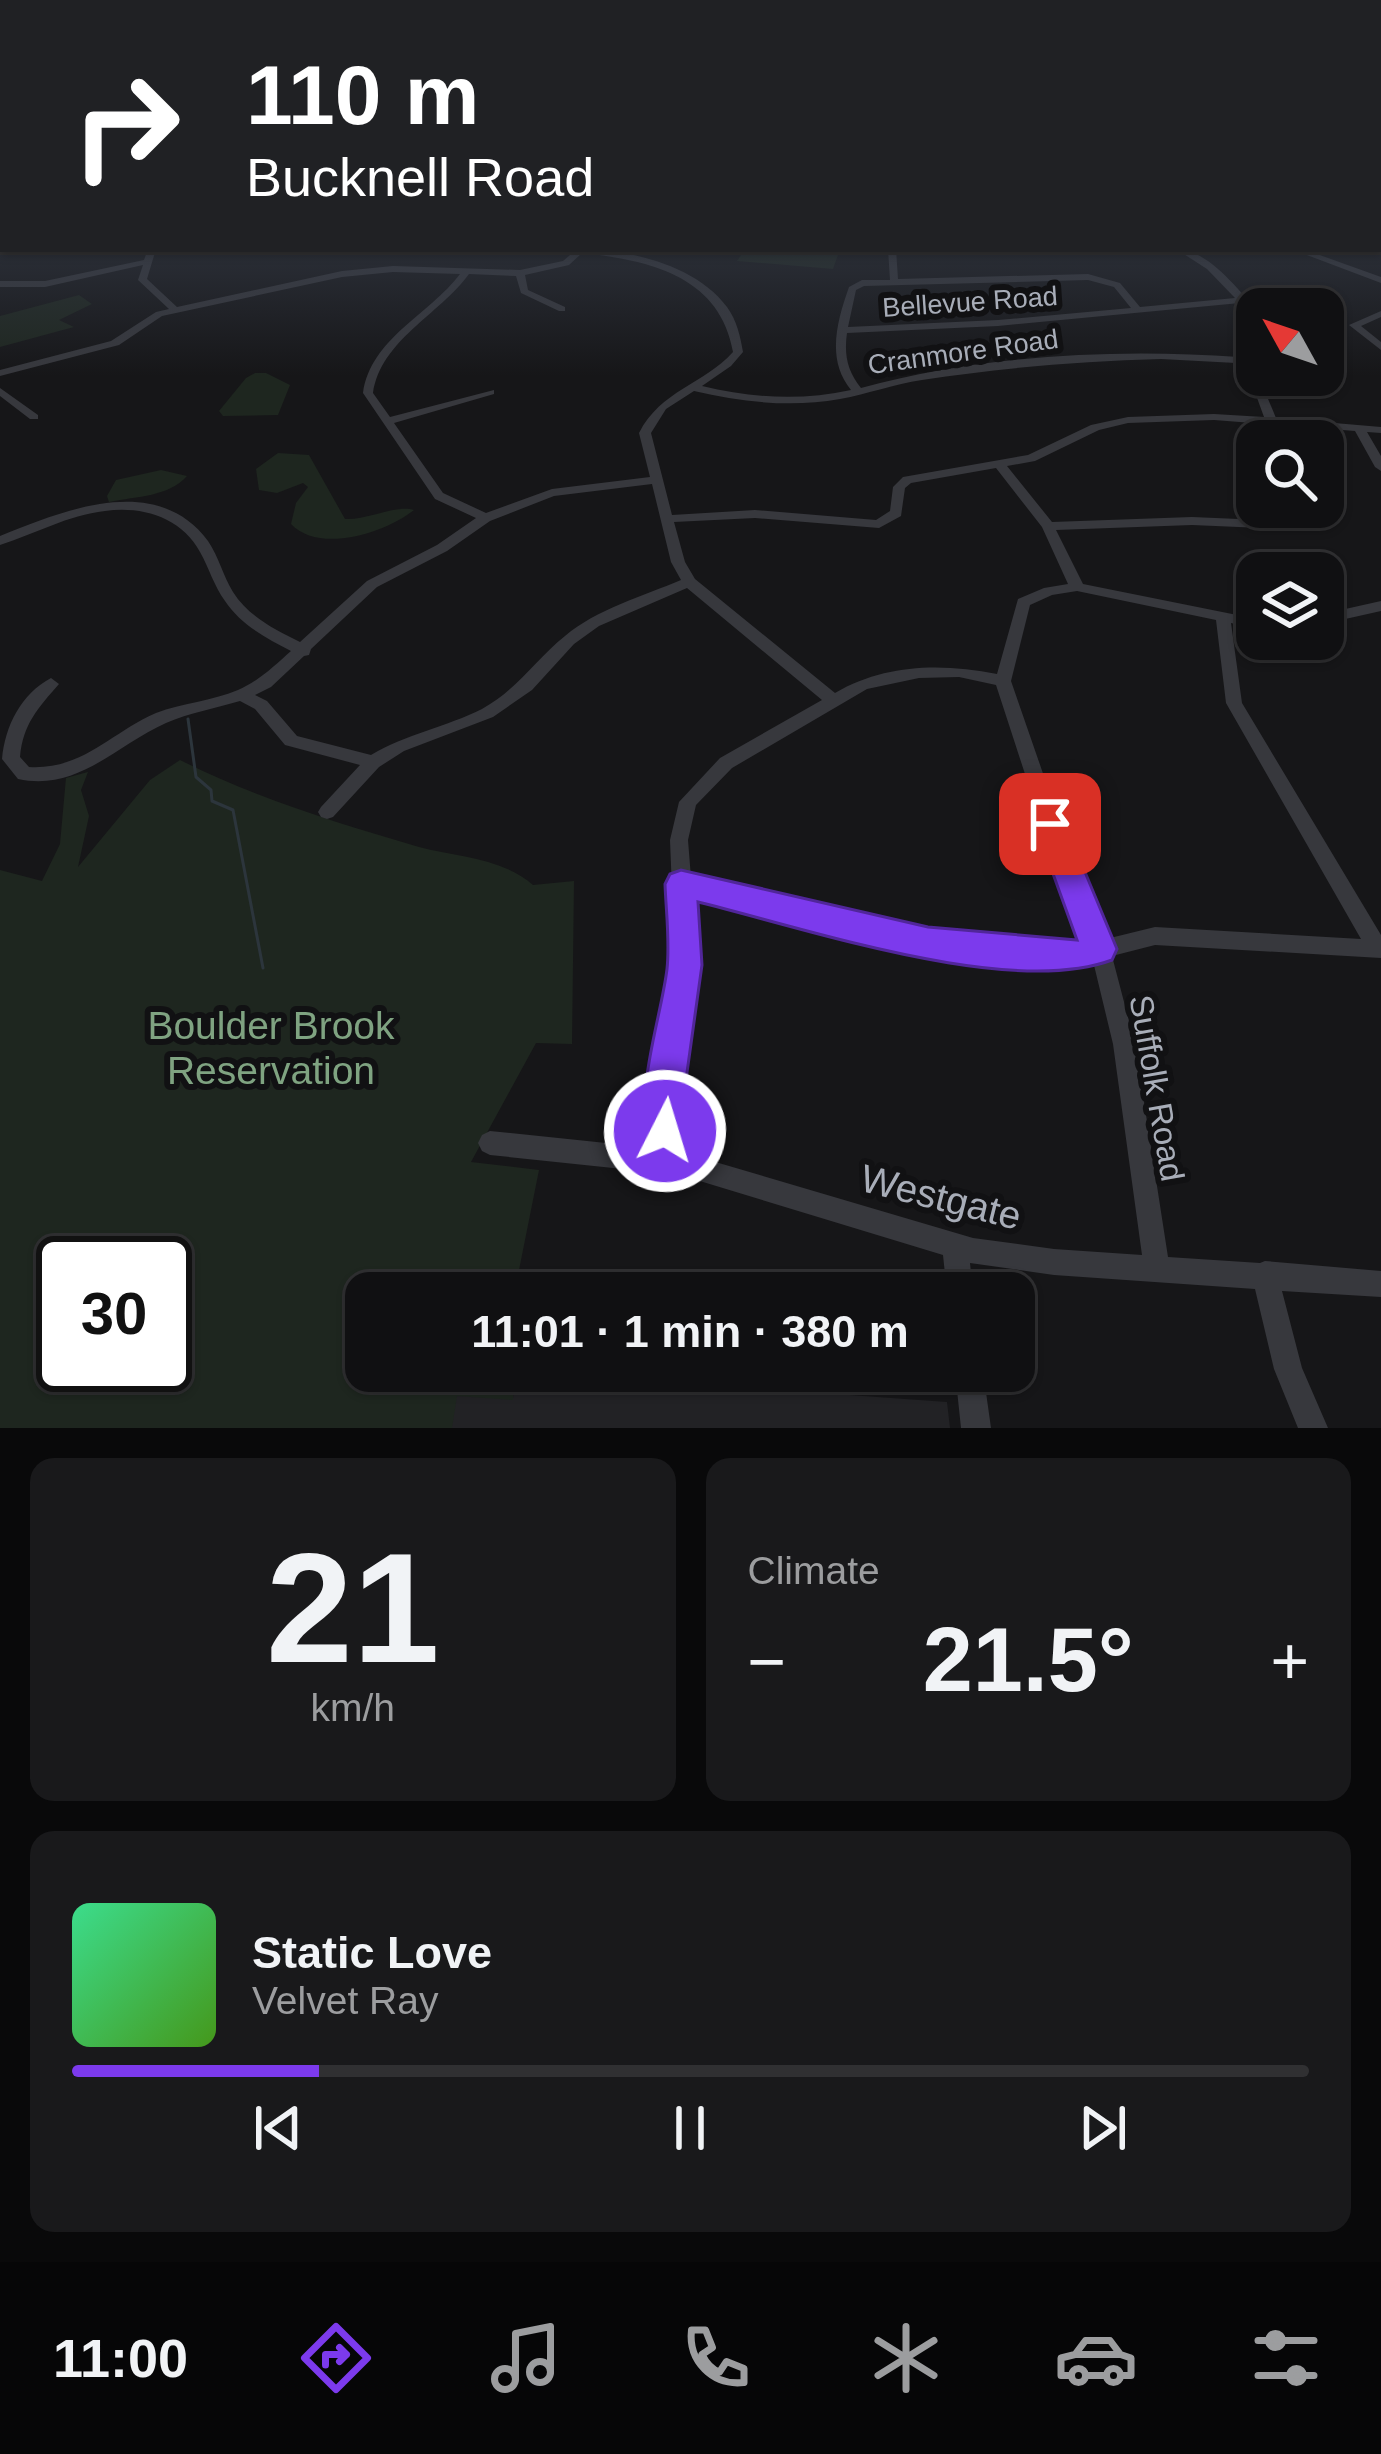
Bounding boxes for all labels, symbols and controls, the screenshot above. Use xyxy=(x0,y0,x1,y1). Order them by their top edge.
icon: right xyxy=(48,48,204,204)
text: 110 m xyxy=(246,48,480,142)
text: Bucknell Road xyxy=(246,147,594,207)
street label: Bellevue Road xyxy=(881,281,1059,323)
north arrow xyxy=(1236,288,1344,396)
map controls xyxy=(1236,288,1344,660)
street label: Cranmore Road xyxy=(866,324,1060,380)
button: search xyxy=(1236,420,1344,528)
button: layers xyxy=(1236,552,1344,660)
pin xyxy=(999,773,1101,875)
icon: arrive xyxy=(1017,791,1083,857)
street label: Suffolk Road xyxy=(1122,992,1192,1184)
park label: Boulder Brook Reservation xyxy=(147,1004,395,1092)
position arrow xyxy=(602,1068,728,1194)
street label: Westgate xyxy=(856,1156,1026,1238)
speed limit sign: 30 xyxy=(36,1236,192,1392)
text: 11:01 · 1 min · 380 m xyxy=(471,1306,909,1357)
text: 21 xyxy=(266,1521,440,1695)
text: Climate xyxy=(748,1549,880,1592)
text: 21.5° xyxy=(923,1610,1134,1710)
text: − xyxy=(748,1624,786,1698)
text: + xyxy=(1270,1624,1309,1698)
text: km/h xyxy=(310,1686,395,1729)
text: Static Love xyxy=(252,1927,492,1978)
text: Velvet Ray xyxy=(252,1979,438,2022)
icon: previous xyxy=(245,2095,311,2161)
icon: pause xyxy=(657,2095,723,2161)
icon: next xyxy=(1070,2095,1136,2161)
icon: directions xyxy=(294,2316,378,2400)
icon: music xyxy=(484,2316,568,2400)
icon: phone xyxy=(674,2316,758,2400)
icon: climate xyxy=(864,2316,948,2400)
icon: car xyxy=(1054,2316,1138,2400)
icon: filters xyxy=(1244,2316,1328,2400)
text: 11:00 xyxy=(53,2328,188,2388)

